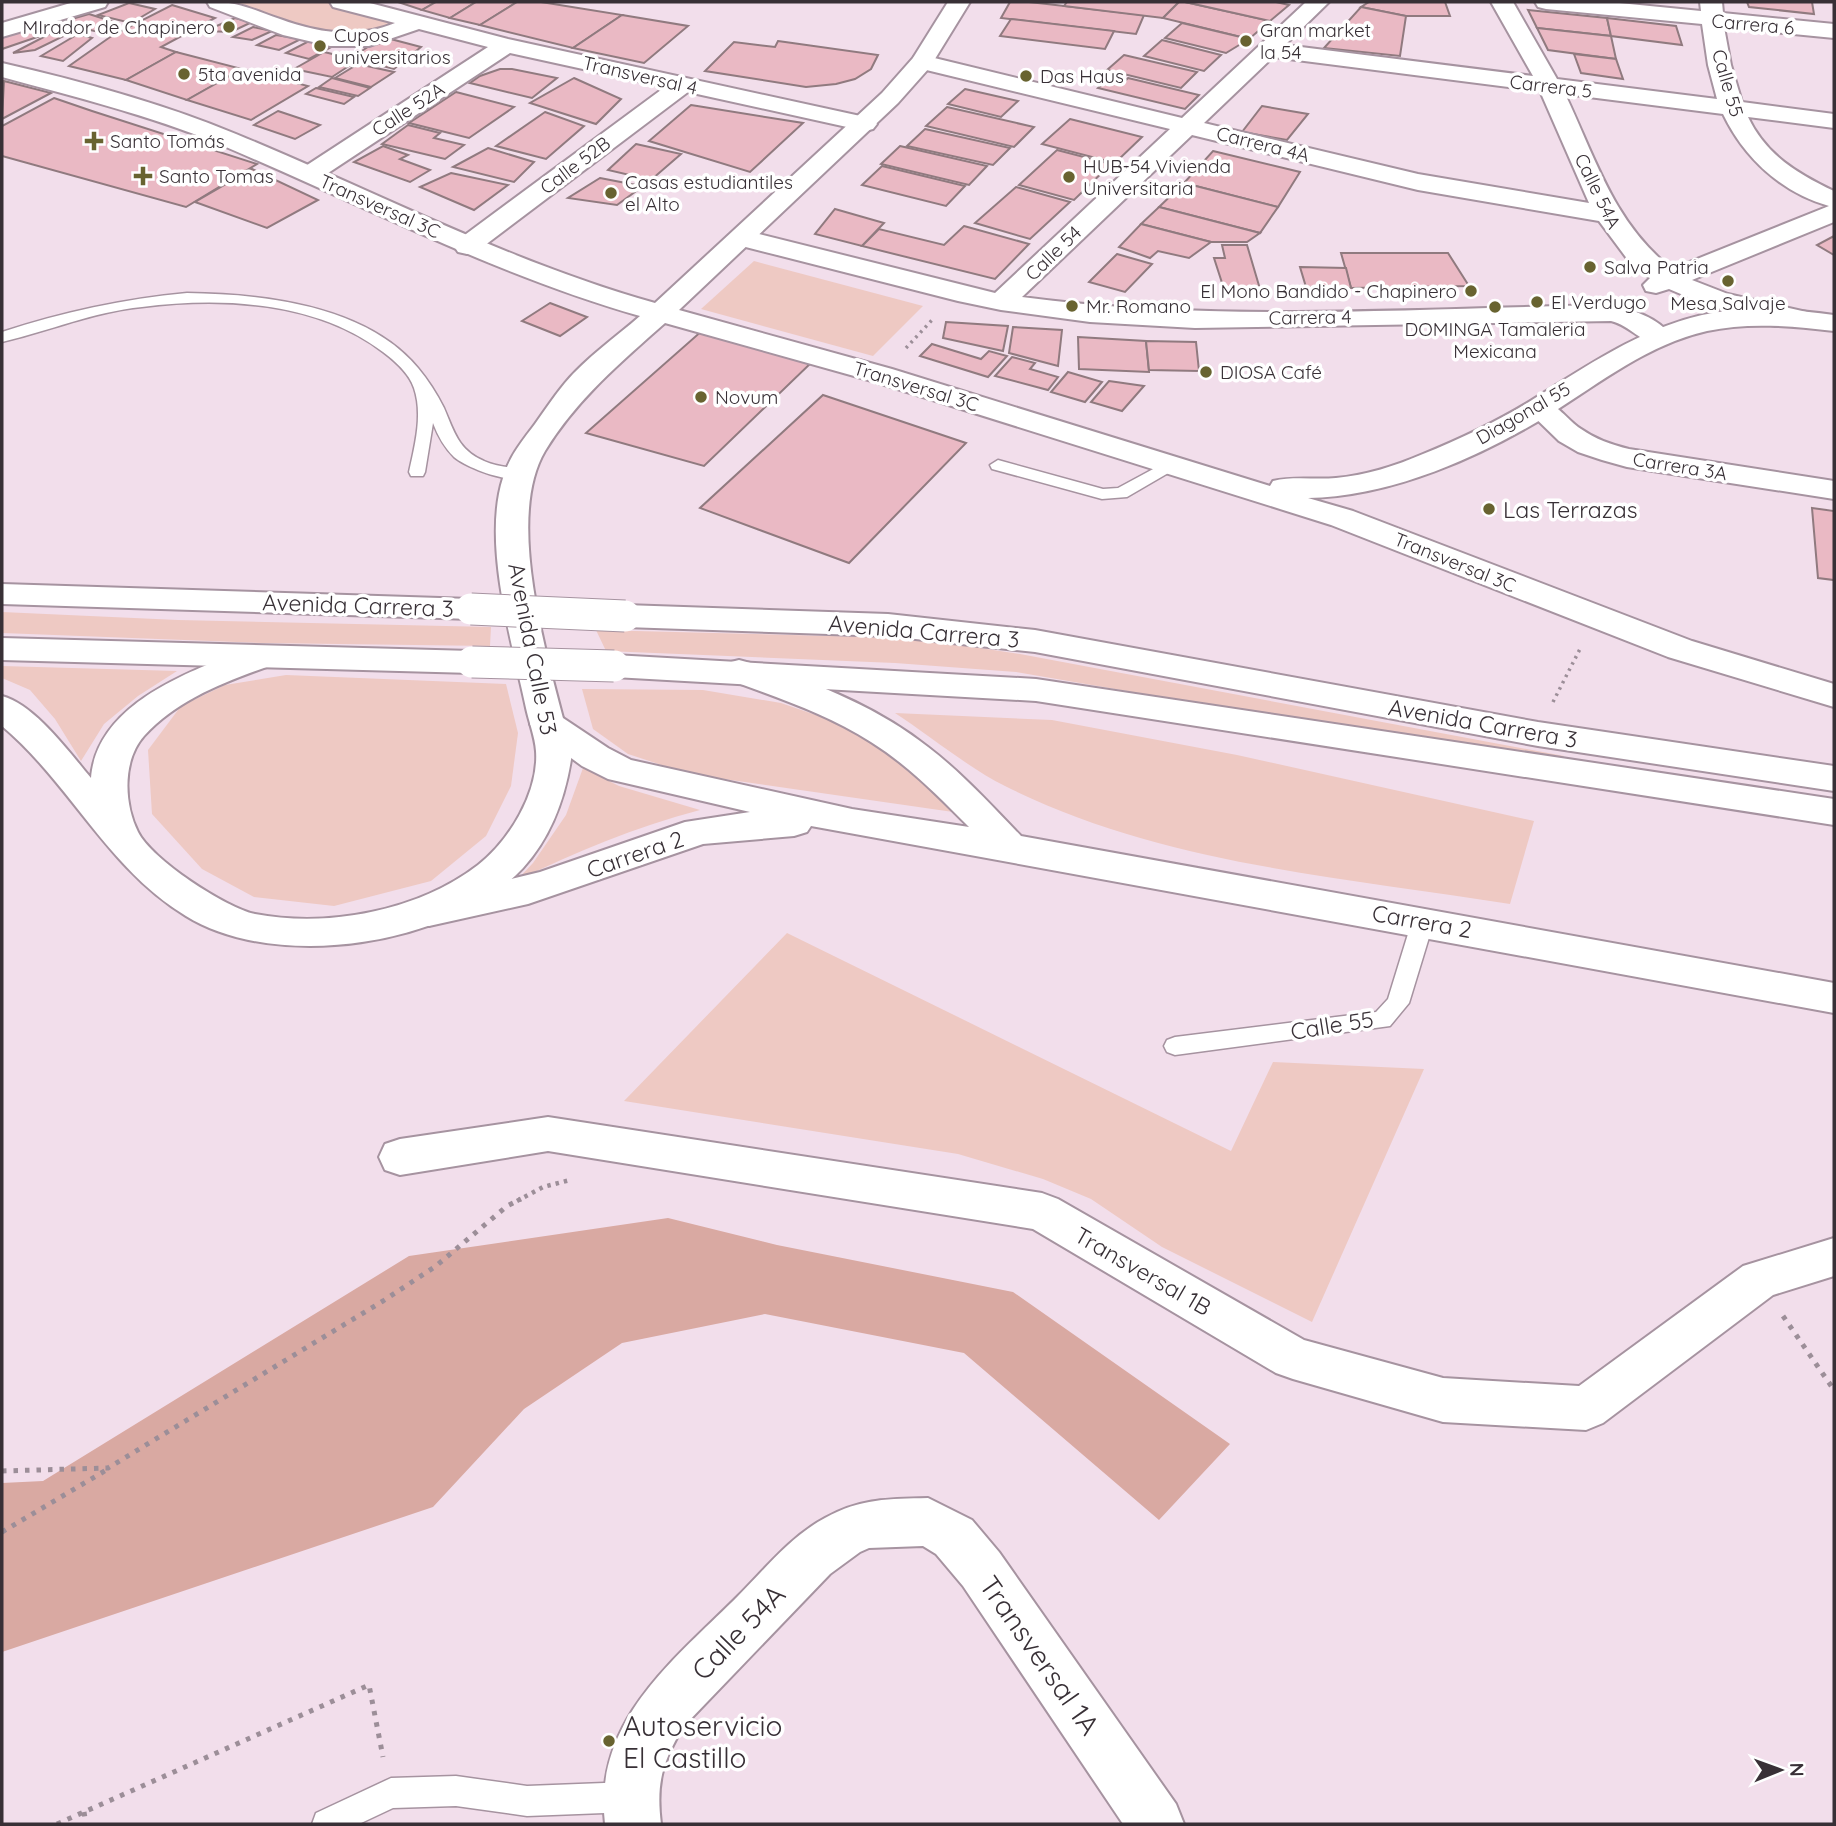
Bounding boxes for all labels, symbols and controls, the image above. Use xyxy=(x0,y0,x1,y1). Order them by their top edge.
street label: Carrera 6 xyxy=(1711,8,1795,40)
place label: MIrador de Chapinero xyxy=(23,15,215,39)
place label: Gran market la 54 xyxy=(1260,18,1371,64)
marker: MIrador de Chapinero xyxy=(221,19,237,35)
place label: Cupos universitarios xyxy=(334,23,451,69)
marker: Gran market la 54 xyxy=(1238,33,1254,49)
marker: Cupos universitarios xyxy=(312,38,328,54)
street label: Calle 55 xyxy=(1707,46,1749,120)
street label: Transversal 4 xyxy=(580,50,700,100)
place label: 5ta avenida xyxy=(198,62,302,86)
place label: Das Haus xyxy=(1040,64,1124,88)
marker: 5ta avenida xyxy=(176,66,192,82)
marker: Das Haus xyxy=(1018,68,1034,84)
street label: Carrera 5 xyxy=(1508,69,1594,103)
street label: Calle 52A xyxy=(367,77,449,141)
street label: Carrera 4A xyxy=(1214,121,1312,167)
place label: Santo Tomás xyxy=(110,129,225,153)
marker: Santo Tomás xyxy=(84,131,104,151)
street label: Calle 52B xyxy=(535,131,615,199)
street label: Calle 54A xyxy=(1569,149,1627,233)
place label: HUB-54 Vivienda Universitaria xyxy=(1083,154,1231,200)
place label: Santo Tomas xyxy=(159,164,274,188)
marker: Santo Tomas xyxy=(133,166,153,186)
street label: Transversal 3C xyxy=(316,169,444,243)
marker: HUB-54 Vivienda Universitaria xyxy=(1061,169,1077,185)
place label: Casas estudiantiles el Alto xyxy=(625,170,793,216)
marker: Casas estudiantiles el Alto xyxy=(603,185,619,201)
street label: Calle 54 xyxy=(1020,220,1086,286)
place label: Salva Patria xyxy=(1604,255,1709,279)
marker: Salva Patria xyxy=(1582,259,1598,275)
marker: Mesa Salvaje xyxy=(1720,273,1736,289)
place label: El Mono Bandido - Chapinero xyxy=(1200,279,1457,303)
marker: El Mono Bandido - Chapinero xyxy=(1463,283,1479,299)
place label: El Verdugo xyxy=(1551,290,1647,314)
place label: Mesa Salvaje xyxy=(1670,291,1786,315)
place label: Mr. Romano xyxy=(1086,294,1191,318)
marker: El Verdugo xyxy=(1529,294,1545,310)
marker: Mr. Romano xyxy=(1064,298,1080,314)
marker: DOMINGA Tamaleria Mexicana xyxy=(1487,299,1503,315)
street label: Carrera 4 xyxy=(1268,304,1352,330)
place label: DOMINGA Tamaleria Mexicana xyxy=(1405,317,1585,363)
street label: Transversal 3C xyxy=(851,356,981,416)
place label: DIOSA Café xyxy=(1220,360,1322,384)
marker: DIOSA Café xyxy=(1198,364,1214,380)
street label: Diagonal 55 xyxy=(1472,376,1574,450)
place label: Novum xyxy=(715,385,778,409)
marker: Novum xyxy=(693,389,709,405)
street label: Carrera 3A xyxy=(1631,447,1729,485)
place label: Las Terrazas xyxy=(1503,495,1637,524)
marker: Las Terrazas xyxy=(1481,501,1497,517)
street label: Transversal 3C xyxy=(1391,527,1519,597)
street label: Avenida Calle 53 xyxy=(502,560,564,738)
street label: Avenida Carrera 3 xyxy=(262,587,454,623)
street label: Avenida Carrera 3 xyxy=(827,608,1021,654)
street label: Avenida Carrera 3 xyxy=(1386,692,1580,754)
street label: Carrera 2 xyxy=(583,824,687,884)
street label: Carrera 2 xyxy=(1370,898,1474,944)
street label: Calle 55 xyxy=(1288,1004,1376,1046)
street label: Transversal 1B xyxy=(1070,1220,1216,1322)
street label: Transversal 1A xyxy=(972,1569,1108,1741)
street label: Calle 54A xyxy=(684,1577,792,1687)
place label: Autoservicio El Castillo xyxy=(623,1708,782,1775)
marker: Autoservicio El Castillo xyxy=(601,1733,617,1749)
north arrow xyxy=(1745,1735,1815,1805)
text: N xyxy=(1785,1763,1809,1777)

